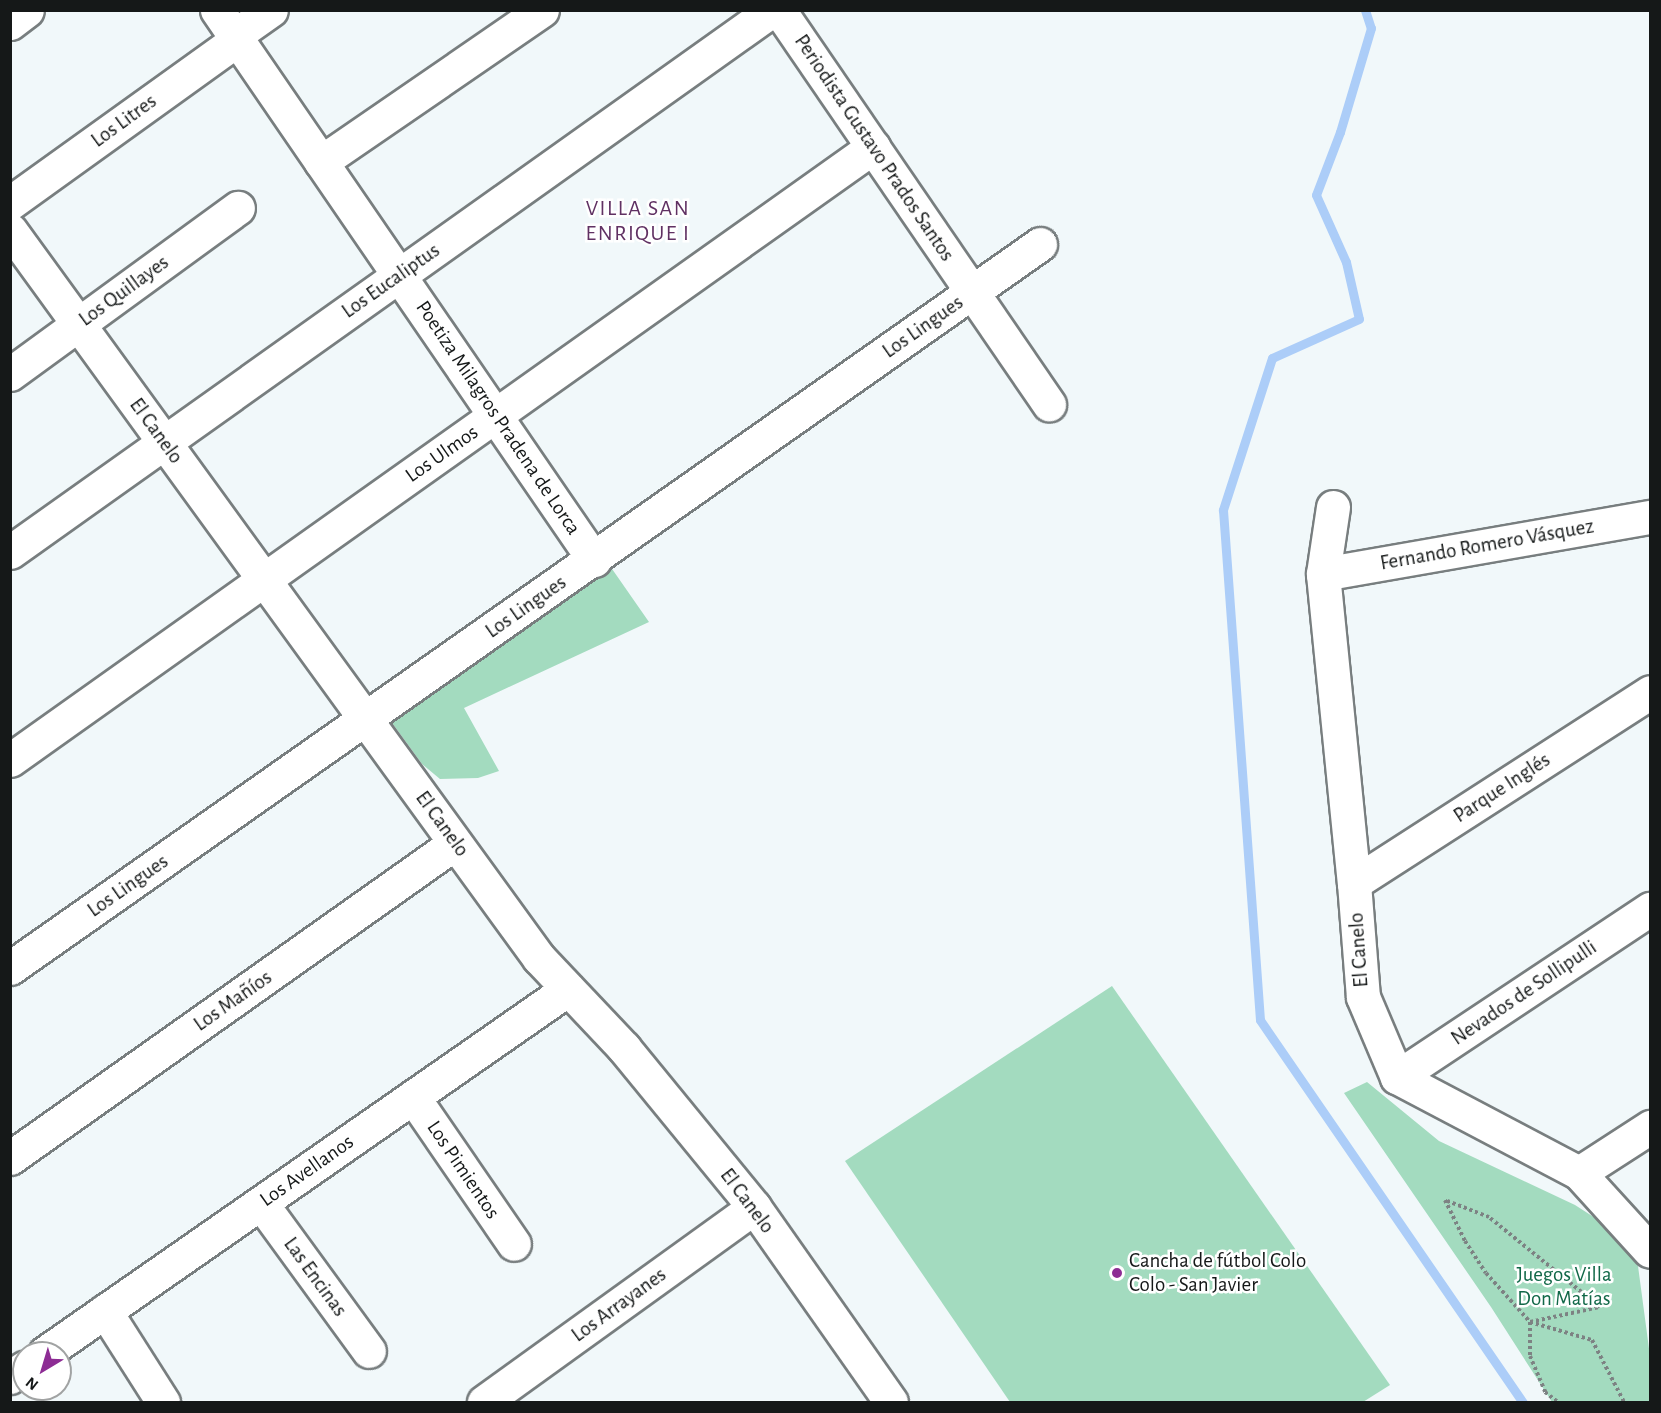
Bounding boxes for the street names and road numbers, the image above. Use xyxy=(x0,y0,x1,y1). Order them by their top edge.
street label: Periodista Gustavo Prados Santos xyxy=(789,30,959,266)
street label: Los Litres xyxy=(86,89,162,153)
street label: Los Eucaliptus xyxy=(337,238,445,324)
street label: Los Quillayes xyxy=(74,250,174,332)
street label: Los Lingues xyxy=(878,290,968,364)
street label: Poetiza Milagros Pradena de Lorca xyxy=(410,296,586,540)
street label: El Canelo xyxy=(124,393,188,469)
street label: Los Ulmos xyxy=(401,420,483,488)
street label: Fernando Romero Vásquez xyxy=(1378,514,1596,576)
street label: Los Lingues xyxy=(481,570,571,644)
street label: Parque Inglés xyxy=(1449,747,1555,829)
street label: El Canelo xyxy=(410,786,474,862)
street label: Los Lingues xyxy=(83,849,173,923)
street label: El Canelo xyxy=(1344,912,1374,988)
street label: Nevados de Sollipulli xyxy=(1446,935,1602,1051)
street label: Los Mañíos xyxy=(189,965,277,1037)
street label: Los Pimientos xyxy=(421,1116,505,1224)
street label: Los Avellanos xyxy=(255,1129,359,1213)
street label: El Canelo xyxy=(714,1163,780,1239)
street label: Las Encinas xyxy=(278,1232,352,1322)
street label: Los Arrayanes xyxy=(567,1262,671,1348)

